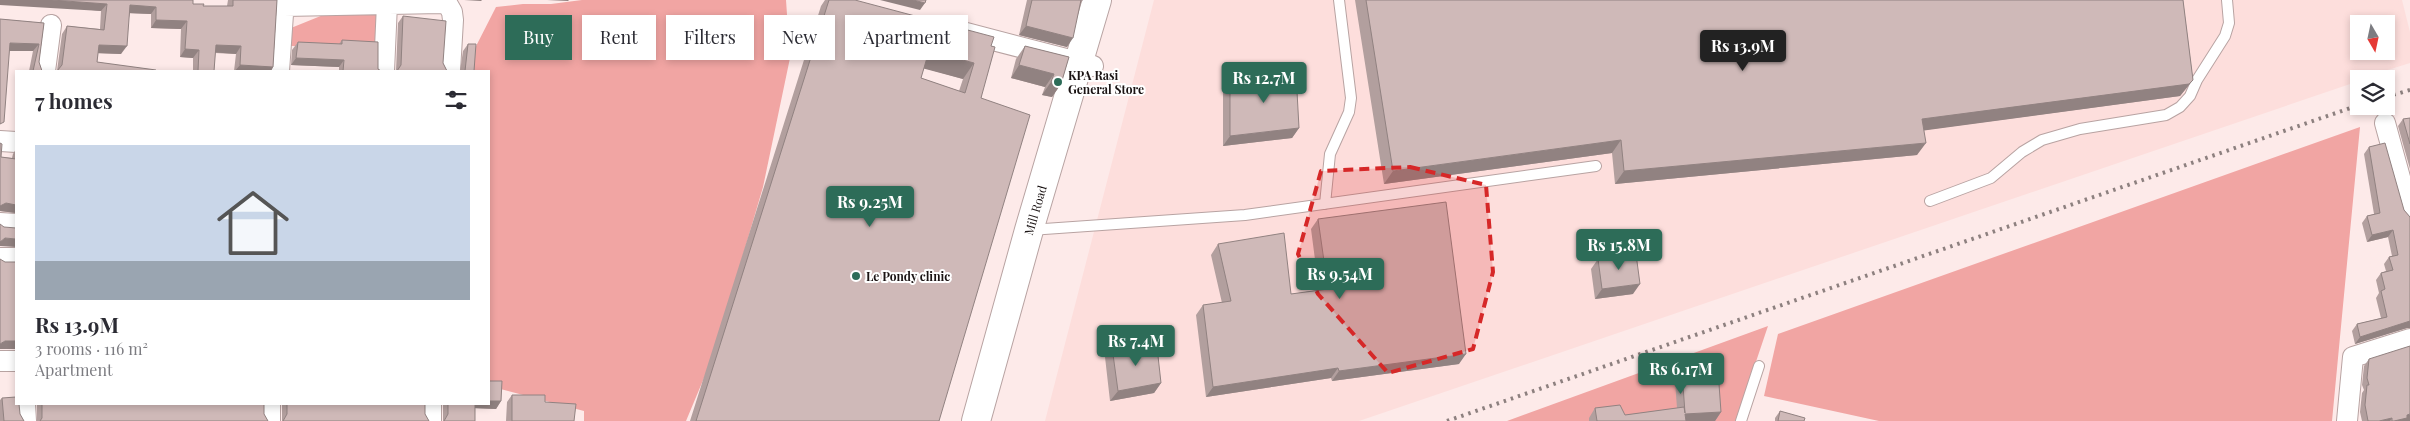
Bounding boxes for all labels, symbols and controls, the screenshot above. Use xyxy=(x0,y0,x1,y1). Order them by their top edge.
chip: Buy xyxy=(505,15,572,60)
chip: Rent xyxy=(582,15,656,60)
chip: Filters xyxy=(666,15,754,60)
chip: New xyxy=(764,15,835,60)
chip: Apartment xyxy=(845,15,968,60)
north arrow xyxy=(2350,15,2395,60)
map controls xyxy=(2350,15,2395,115)
pin: Rs 13.9M xyxy=(1691,30,1795,72)
text: Rs 13.9M xyxy=(1711,35,1775,56)
pin: Rs 12.7M xyxy=(1212,62,1316,104)
place label: KPA Rasi General Store xyxy=(1068,67,1144,97)
text: Rs 12.7M xyxy=(1233,67,1295,88)
button: layers xyxy=(2350,70,2395,115)
marker: KPA Rasi General Store xyxy=(1052,76,1064,88)
text: 7 homes xyxy=(35,86,113,114)
icon: filters xyxy=(442,86,470,114)
icon: home xyxy=(208,178,298,268)
street label: Mill Road xyxy=(1020,183,1050,237)
pin: Rs 9.25M xyxy=(818,186,922,228)
text: Rs 9.25M xyxy=(837,191,903,212)
pin: Rs 15.8M xyxy=(1567,228,1671,271)
text: Rs 15.8M xyxy=(1587,234,1651,255)
pin: Rs 9.54M xyxy=(1288,258,1392,300)
text: Rs 9.54M xyxy=(1307,263,1373,284)
place label: Le Pondy clinic xyxy=(866,268,950,284)
marker: Le Pondy clinic xyxy=(850,270,862,282)
text: Rs 13.9M xyxy=(35,310,119,338)
pin: Rs 7.4M xyxy=(1090,324,1182,367)
text: Rs 7.4M xyxy=(1108,330,1164,351)
text: 3 rooms · 116 m² xyxy=(35,338,148,359)
pin: Rs 6.17M xyxy=(1629,352,1733,395)
text: Rs 6.17M xyxy=(1649,358,1713,379)
text: Apartment xyxy=(35,359,113,380)

